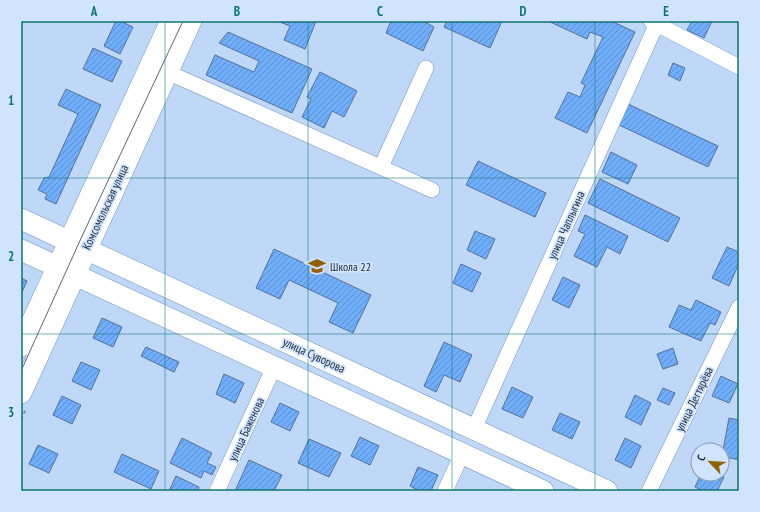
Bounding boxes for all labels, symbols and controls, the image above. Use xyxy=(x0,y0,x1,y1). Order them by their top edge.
text: A xyxy=(90,3,98,20)
text: B xyxy=(234,3,240,20)
text: C xyxy=(377,3,383,20)
text: D xyxy=(520,3,527,20)
text: E xyxy=(663,3,669,20)
text: 1 xyxy=(8,92,14,109)
street label: Комсомольская улица xyxy=(79,162,131,252)
street label: улица Чаплыгина xyxy=(544,188,588,261)
text: 2 xyxy=(8,248,14,265)
school or university icon: Школа 22 xyxy=(307,256,327,276)
place label: Школа 22 xyxy=(330,259,371,274)
street label: улица Суворова xyxy=(280,334,348,376)
street label: улица Дегтярёва xyxy=(672,364,716,434)
street label: улица Баженова xyxy=(225,395,267,463)
text: 3 xyxy=(8,404,14,421)
north arrow xyxy=(690,442,730,482)
text: С xyxy=(694,453,708,463)

